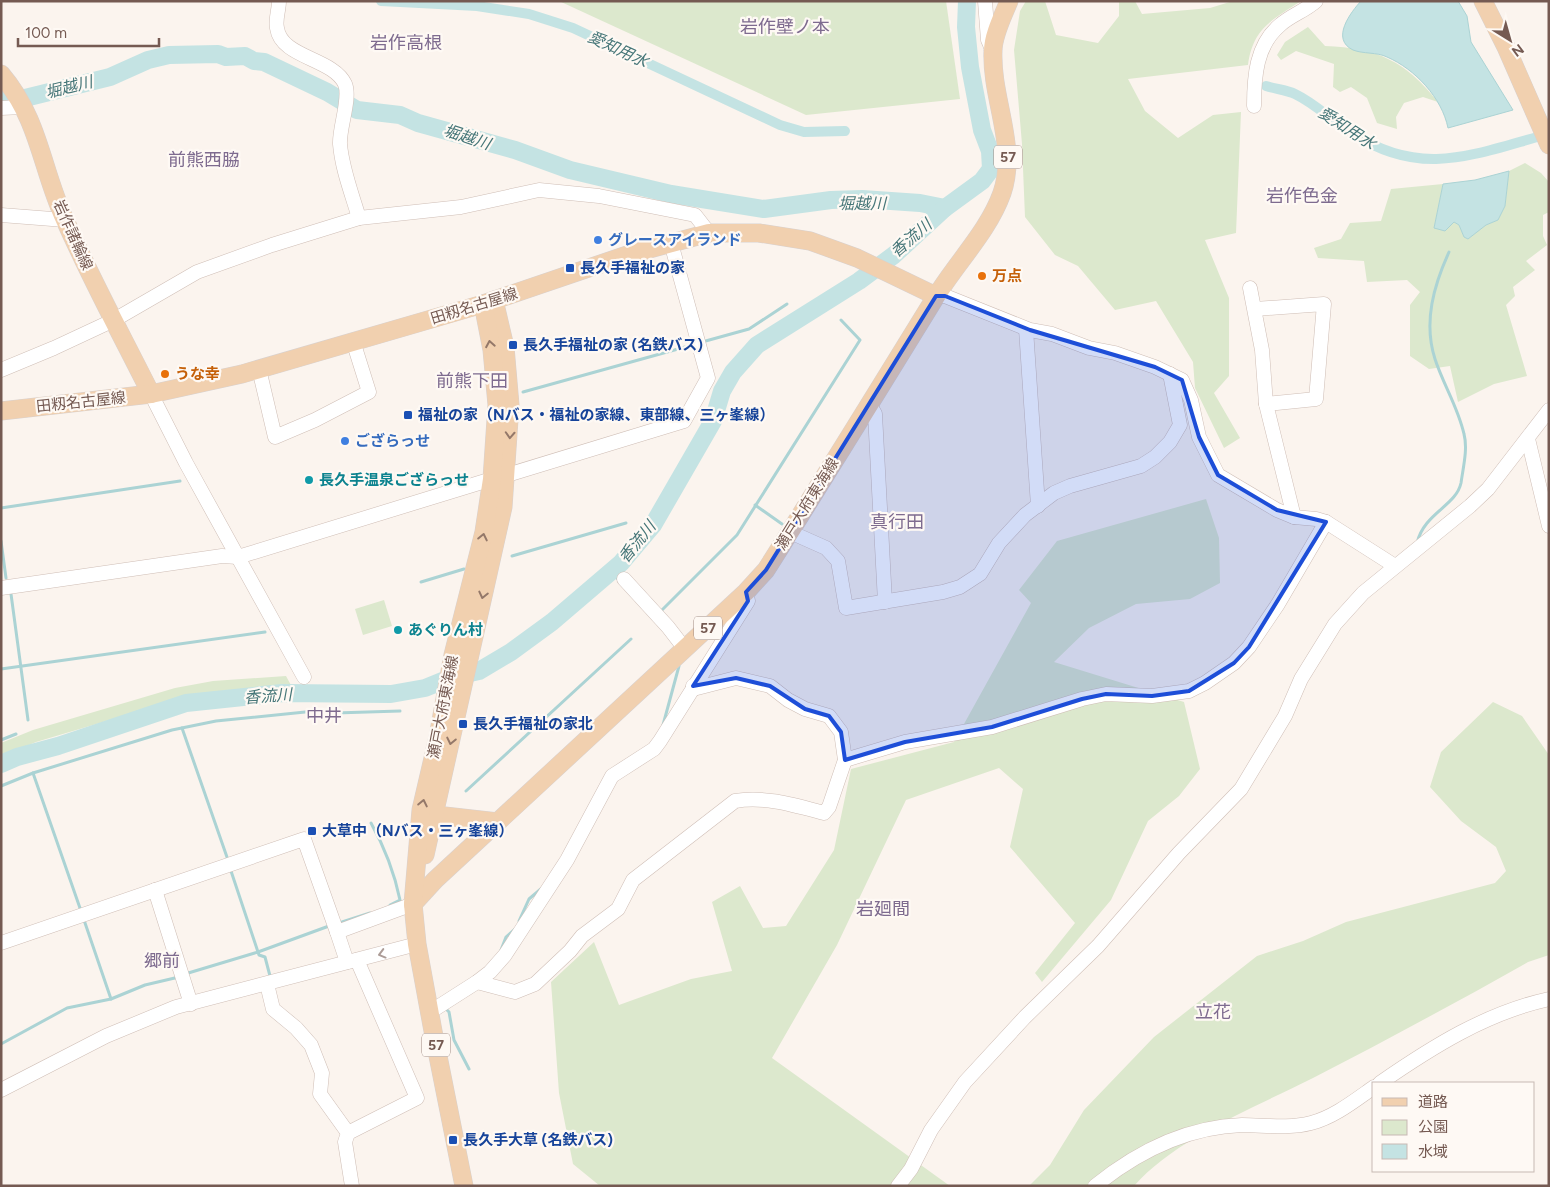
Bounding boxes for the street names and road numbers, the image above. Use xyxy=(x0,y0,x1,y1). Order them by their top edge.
road number: 57 xyxy=(994,146,1022,168)
street label: 岩作諸輪線 xyxy=(50,197,96,273)
street label: 田籾名古屋線 xyxy=(428,284,520,328)
street label: 田籾名古屋線 xyxy=(35,388,127,416)
street label: 瀬戸大府東海線 xyxy=(772,455,842,553)
road number: 57 xyxy=(694,616,722,640)
street label: 瀬戸大府東海線 xyxy=(424,654,462,760)
road number: 57 xyxy=(422,1034,450,1056)

